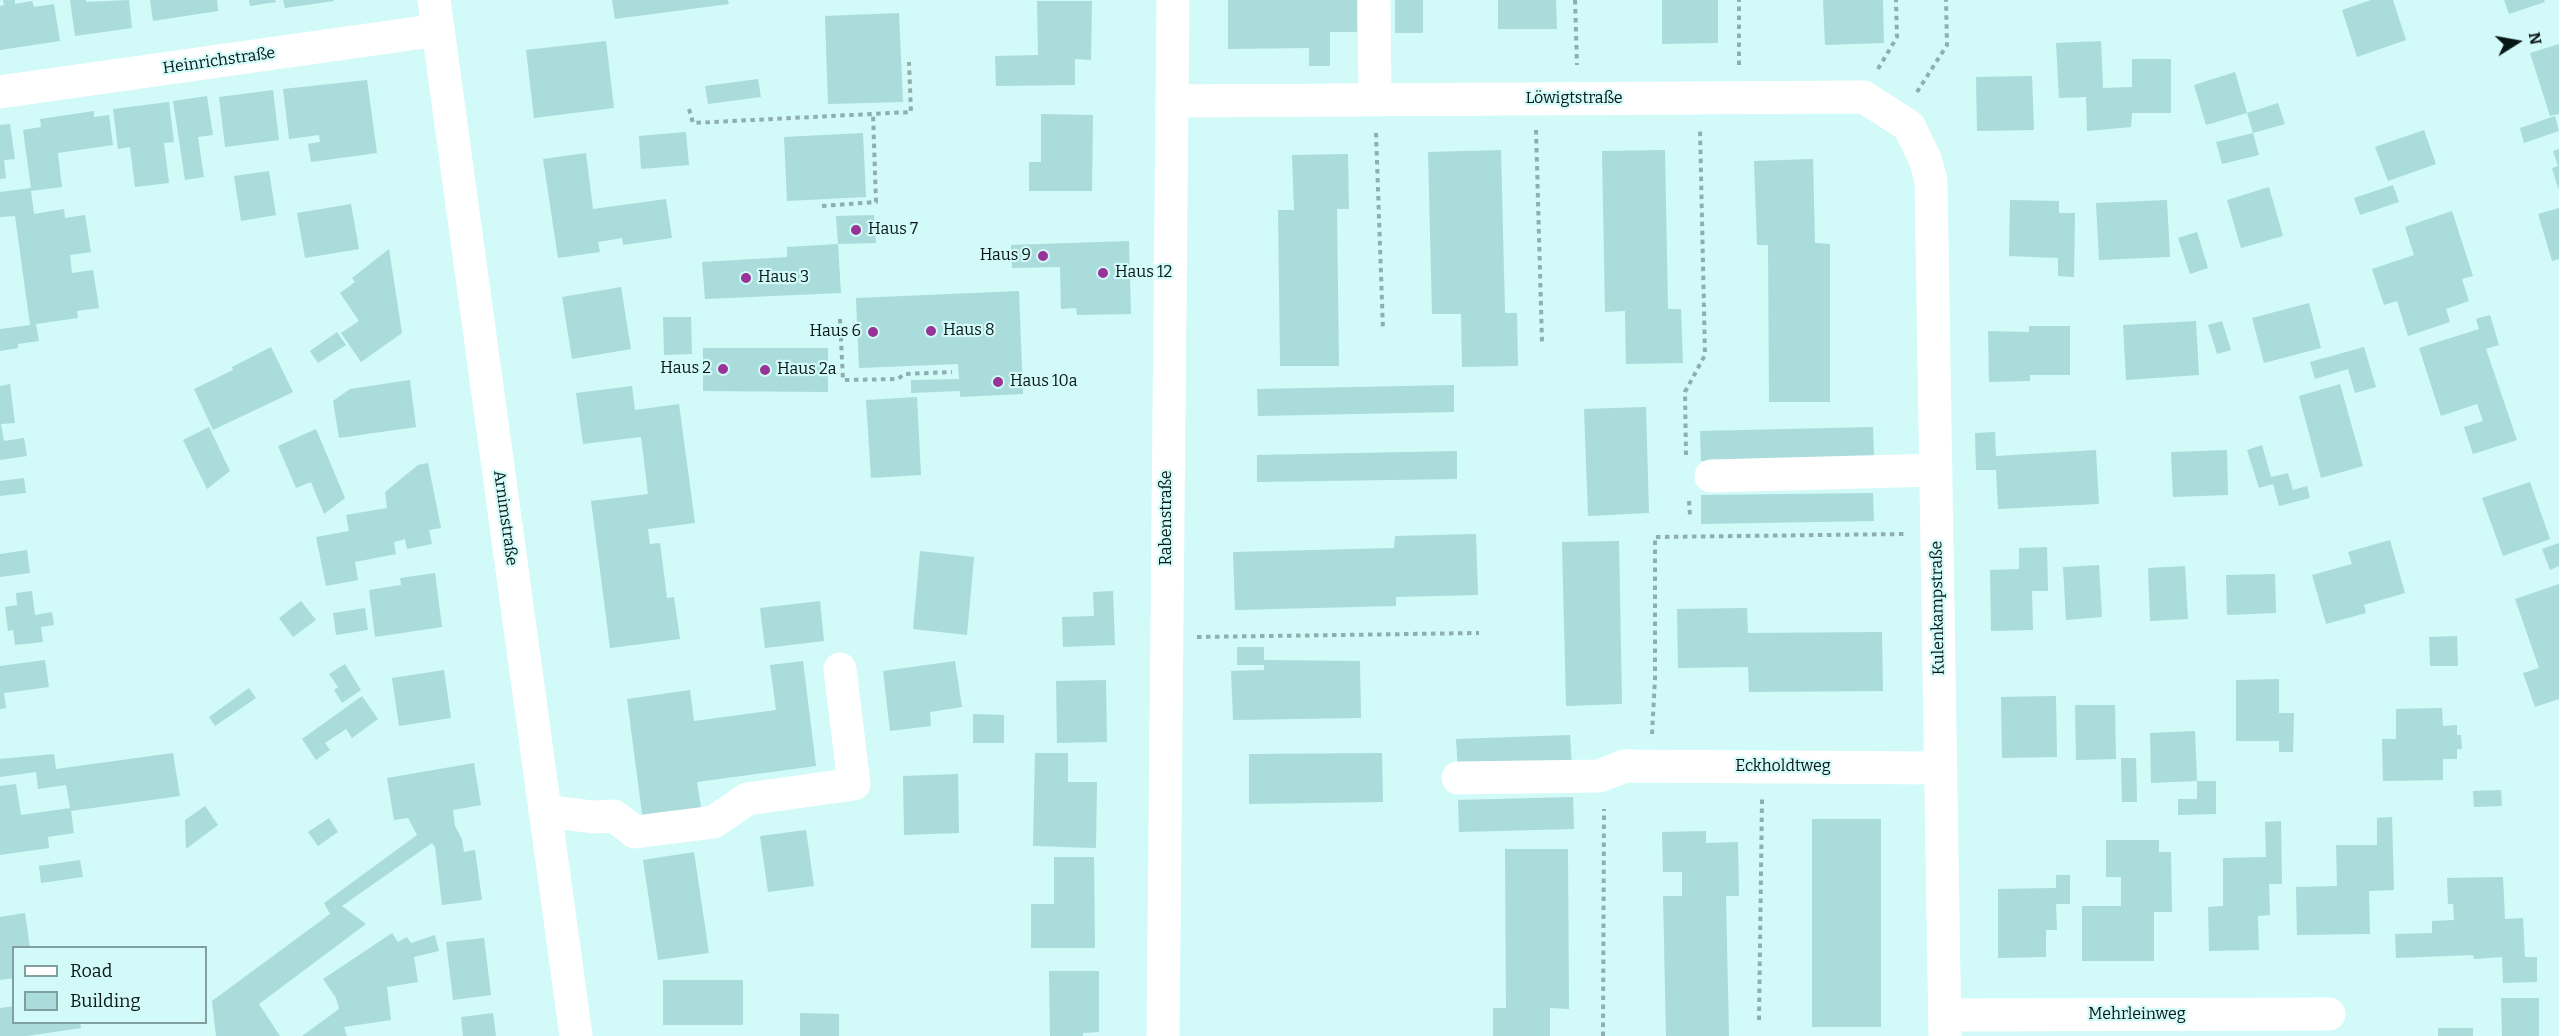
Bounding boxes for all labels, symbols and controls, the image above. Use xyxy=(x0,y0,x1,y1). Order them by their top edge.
north arrow xyxy=(2487,12,2547,72)
text: N xyxy=(2525,31,2546,46)
street label: Heinrichstraße xyxy=(162,44,276,78)
street label: Löwigtstraße xyxy=(1525,89,1623,109)
place label: Haus 7 xyxy=(868,220,918,240)
marker: Haus 7 xyxy=(849,223,863,237)
place label: Haus 9 xyxy=(980,246,1031,266)
marker: Haus 9 xyxy=(1036,249,1050,263)
place label: Haus 12 xyxy=(1115,263,1172,283)
marker: Haus 12 xyxy=(1096,266,1110,280)
place label: Haus 3 xyxy=(758,268,809,288)
marker: Haus 3 xyxy=(739,271,753,285)
place label: Haus 8 xyxy=(943,321,995,341)
place label: Haus 6 xyxy=(810,322,861,342)
marker: Haus 8 xyxy=(924,324,938,338)
marker: Haus 6 xyxy=(866,325,880,339)
place label: Haus 2 xyxy=(660,359,711,379)
place label: Haus 2a xyxy=(777,360,836,380)
marker: Haus 2 xyxy=(716,362,730,376)
marker: Haus 2a xyxy=(758,363,772,377)
place label: Haus 10a xyxy=(1010,372,1077,392)
marker: Haus 10a xyxy=(991,375,1005,389)
street label: Arnimstraße xyxy=(489,469,521,567)
street label: Rabenstraße xyxy=(1157,471,1177,565)
street label: Kulenkampstraße xyxy=(1927,541,1949,675)
street label: Eckholdtweg xyxy=(1735,757,1831,777)
legend xyxy=(12,946,207,1024)
text: Road xyxy=(70,960,112,982)
text: Building xyxy=(70,990,141,1012)
street label: Mehrleinweg xyxy=(2088,1005,2186,1025)

